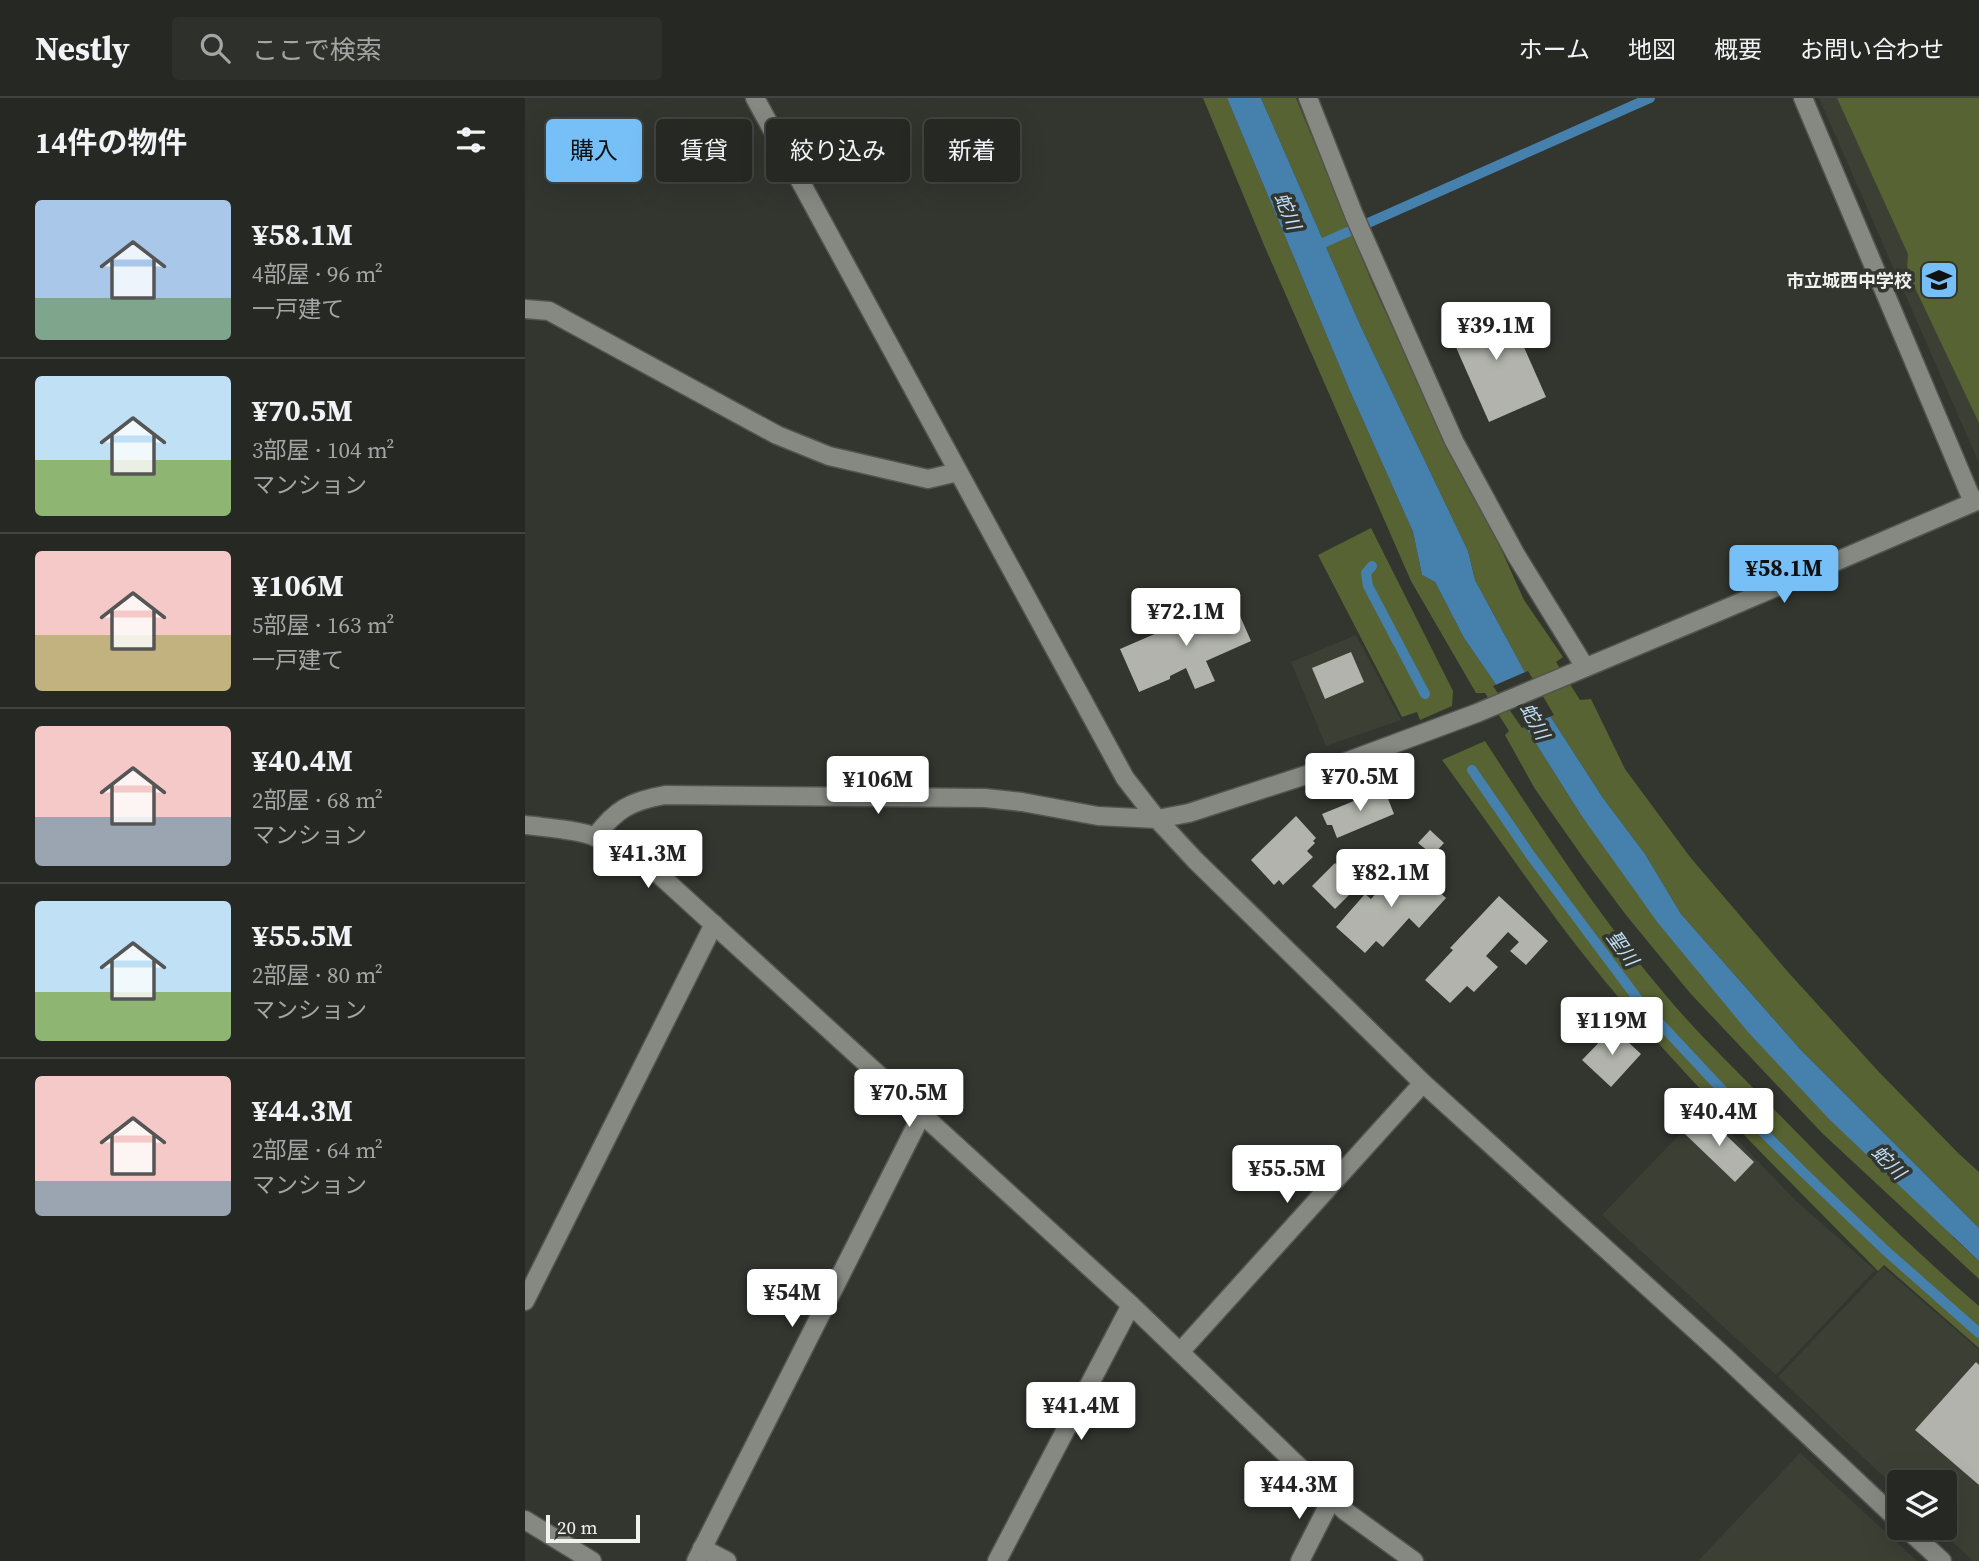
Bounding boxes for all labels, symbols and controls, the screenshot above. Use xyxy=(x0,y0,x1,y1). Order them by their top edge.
search box xyxy=(172,17,662,80)
text: Nestly xyxy=(35,26,130,71)
icon: search xyxy=(196,29,234,67)
text: ここで検索 xyxy=(252,32,382,68)
text: ホーム xyxy=(1519,33,1590,66)
text: 地図 xyxy=(1628,33,1676,66)
text: 概要 xyxy=(1714,33,1762,66)
text: お問い合わせ xyxy=(1800,33,1944,66)
chip: 購入 xyxy=(546,119,642,182)
chip: 賃貸 xyxy=(656,119,752,182)
chip: 絞り込み xyxy=(766,119,910,182)
chip: 新着 xyxy=(924,119,1020,182)
icon: filters xyxy=(452,121,490,159)
text: 14件の物件 xyxy=(35,122,188,163)
water label: 蛇川 xyxy=(1269,188,1308,235)
text: ¥58.1M xyxy=(252,214,353,255)
icon: home xyxy=(91,228,175,312)
text: 4部屋 · 96 m² xyxy=(252,258,383,290)
school or university icon: 市立城西中学校 xyxy=(1918,259,1960,301)
place label: 市立城西中学校 xyxy=(1786,268,1912,293)
text: 一戸建て xyxy=(252,293,344,325)
pin: ¥39.1M xyxy=(1439,302,1553,362)
text: ¥39.1M xyxy=(1457,309,1535,341)
text: ¥70.5M xyxy=(252,390,353,431)
icon: home xyxy=(91,404,175,488)
text: 3部屋 · 104 m² xyxy=(252,434,395,466)
text: マンション xyxy=(252,469,367,501)
pin: ¥58.1M xyxy=(1727,546,1841,605)
text: ¥58.1M xyxy=(1745,552,1823,584)
text: ¥106M xyxy=(252,565,344,606)
icon: home xyxy=(91,579,175,663)
pin: ¥72.1M xyxy=(1129,588,1243,648)
text: ¥72.1M xyxy=(1147,595,1225,627)
text: 5部屋 · 163 m² xyxy=(252,609,395,641)
text: 一戸建て xyxy=(252,644,344,676)
water label: 蛇川 xyxy=(1514,698,1557,746)
text: ¥40.4M xyxy=(252,740,353,781)
icon: home xyxy=(91,754,175,838)
pin: ¥70.5M xyxy=(1303,754,1417,813)
pin: ¥106M xyxy=(829,756,927,816)
text: ¥70.5M xyxy=(1321,760,1399,792)
text: ¥106M xyxy=(843,763,913,795)
text: 2部屋 · 68 m² xyxy=(252,784,383,816)
text: マンション xyxy=(252,819,367,851)
pin: ¥41.3M xyxy=(591,830,705,890)
text: ¥41.3M xyxy=(609,837,687,869)
pin: ¥82.1M xyxy=(1334,850,1448,909)
text: ¥82.1M xyxy=(1352,856,1430,888)
text: ¥55.5M xyxy=(252,915,353,956)
water label: 聖川 xyxy=(1601,925,1646,973)
icon: home xyxy=(91,929,175,1013)
text: 2部屋 · 80 m² xyxy=(252,959,383,991)
text: マンション xyxy=(252,994,367,1026)
pin: ¥119M xyxy=(1563,998,1661,1057)
text: ¥119M xyxy=(1577,1004,1647,1036)
pin: ¥70.5M xyxy=(852,1070,966,1129)
text: ¥70.5M xyxy=(870,1076,948,1108)
pin: ¥40.4M xyxy=(1662,1088,1776,1148)
text: ¥44.3M xyxy=(252,1090,353,1131)
text: ¥40.4M xyxy=(1680,1095,1758,1127)
icon: home xyxy=(91,1104,175,1188)
text: 2部屋 · 64 m² xyxy=(252,1134,383,1166)
water label: 蛇川 xyxy=(1866,1139,1913,1186)
pin: ¥55.5M xyxy=(1230,1146,1344,1205)
text: ¥55.5M xyxy=(1248,1152,1326,1184)
text: マンション xyxy=(252,1169,367,1201)
pin: ¥54M xyxy=(751,1270,833,1329)
text: ¥54M xyxy=(763,1276,821,1308)
pin: ¥41.4M xyxy=(1024,1382,1138,1442)
text: ¥41.4M xyxy=(1042,1389,1120,1421)
pin: ¥44.3M xyxy=(1242,1462,1356,1521)
text: ¥44.3M xyxy=(1260,1468,1338,1500)
map controls xyxy=(1887,1470,1957,1540)
button: layers xyxy=(1887,1470,1957,1540)
scale bar xyxy=(546,1512,641,1544)
text: 20 m xyxy=(557,1514,598,1540)

